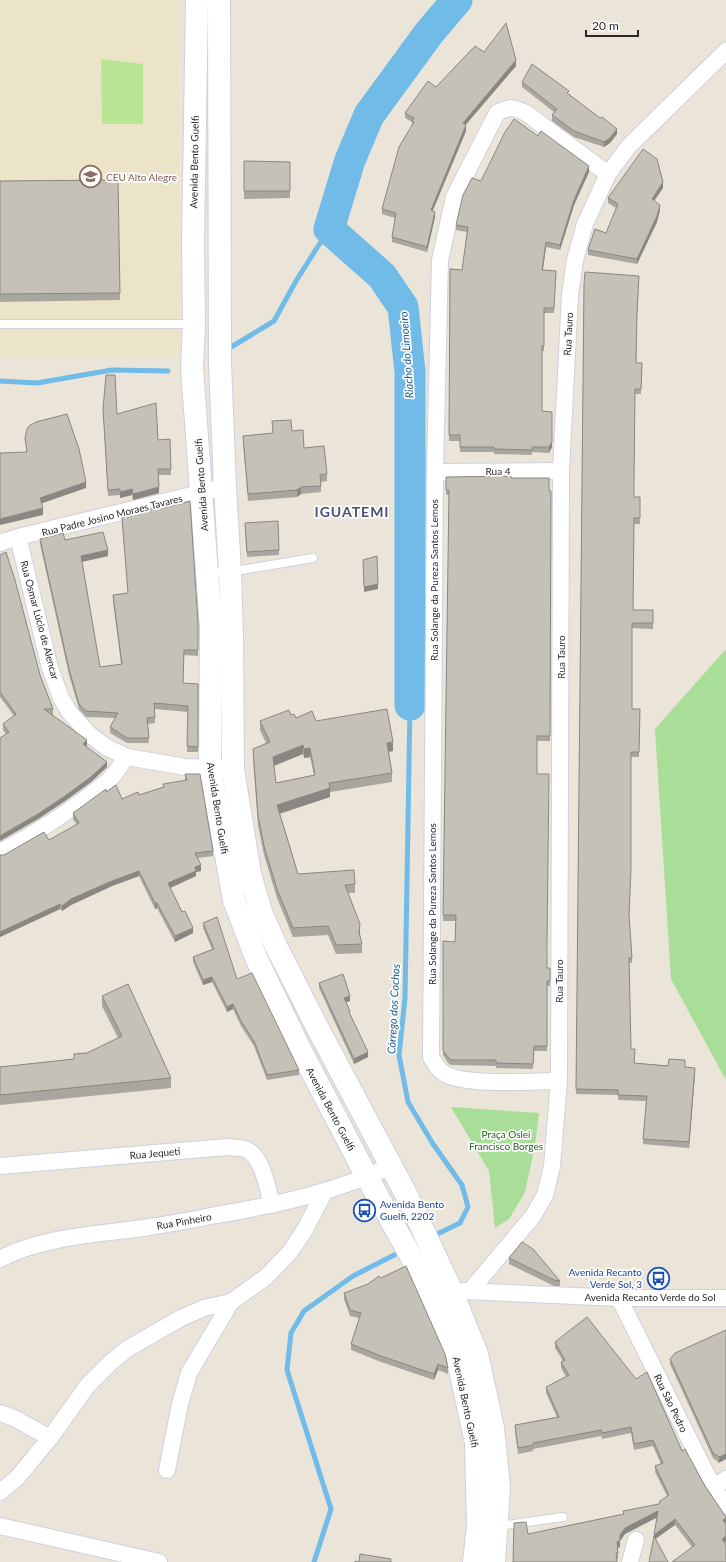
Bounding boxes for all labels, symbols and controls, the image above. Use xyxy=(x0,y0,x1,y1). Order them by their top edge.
scale bar xyxy=(586,12,638,38)
text: 20 m xyxy=(592,18,619,33)
street label: Avenida Bento Guelfi xyxy=(187,115,201,209)
school or university icon: CEU Alto Alegre xyxy=(77,164,103,190)
place label: CEU Alto Alegre xyxy=(106,171,177,183)
water label: Riacho do Limoeiro xyxy=(396,311,416,399)
street label: Rua Tauro xyxy=(561,312,575,356)
street label: Avenida Bento Guelfi xyxy=(192,438,210,532)
street label: Rua 4 xyxy=(486,465,511,477)
street label: Rua Padre Josino Moraes Tavares xyxy=(40,492,184,538)
street label: Rua Solange da Pureza Santos Lemos xyxy=(428,499,440,661)
district label: IGUATEMI xyxy=(314,503,390,520)
street label: Rua Osmar Lúcio de Alencar xyxy=(18,559,62,681)
street label: Rua Tauro xyxy=(555,635,567,679)
street label: Avenida Bento Guelfi xyxy=(205,761,231,855)
street label: Rua Solange da Pureza Santos Lemos xyxy=(426,823,438,985)
street label: Rua Tauro xyxy=(553,959,565,1003)
water label: Córrego dos Cochos xyxy=(384,963,402,1054)
street label: Avenida Bento Guelfi xyxy=(304,1065,358,1153)
park label: Praça Oslei Francisco Borges xyxy=(469,1128,543,1152)
street label: Rua Jequeti xyxy=(129,1145,181,1161)
bus stop icon: Avenida Bento Guelfi, 2202 xyxy=(352,1197,378,1223)
place label: Avenida Bento Guelfi, 2202 xyxy=(380,1198,445,1222)
street label: Rua Pinheiro xyxy=(156,1210,213,1232)
bus stop icon: Avenida Recanto Verde Sol, 3 xyxy=(645,1265,671,1291)
place label: Avenida Recanto Verde Sol, 3 xyxy=(569,1266,642,1290)
street label: Avenida Recanto Verde do Sol xyxy=(584,1291,716,1303)
street label: Avenida Bento Guelfi xyxy=(450,1355,482,1449)
street label: Rua São Pedro xyxy=(652,1372,690,1434)

